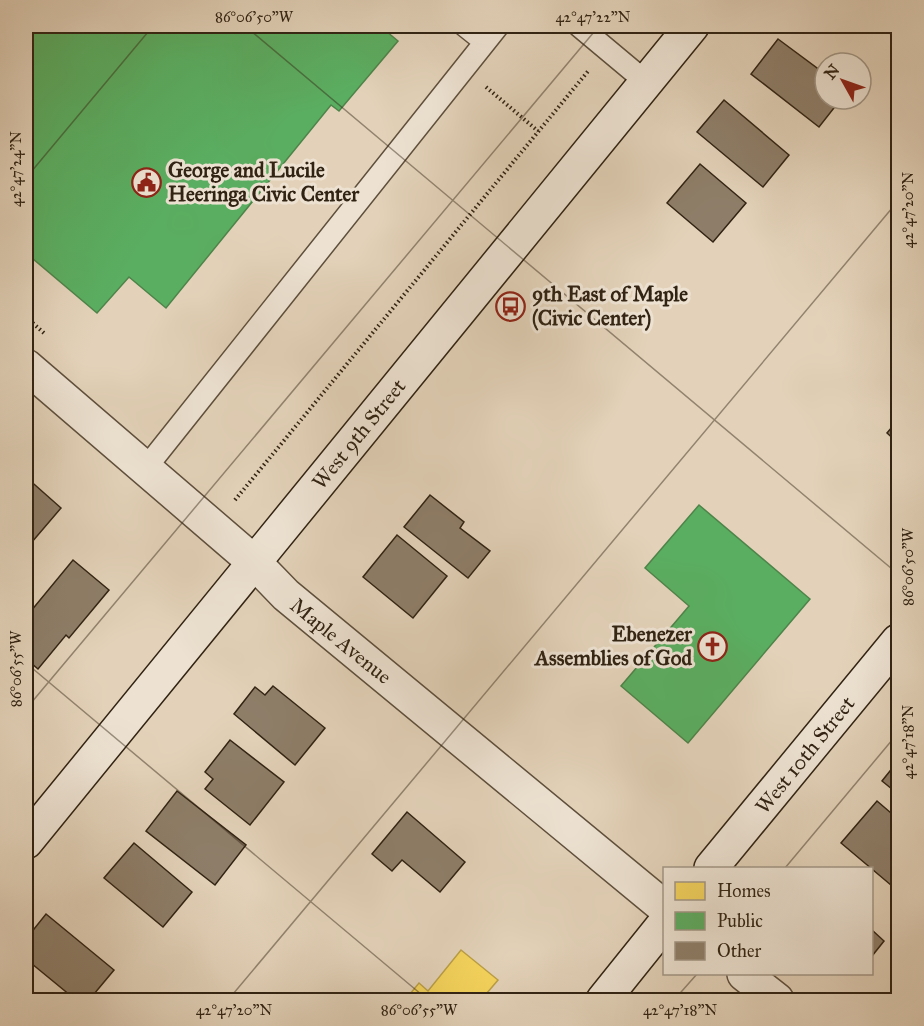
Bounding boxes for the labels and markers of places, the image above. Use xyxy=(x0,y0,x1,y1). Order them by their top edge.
place label: George and Lucile Heeringa Civic Center xyxy=(168,157,360,207)
public building icon: George and Lucile Heeringa Civic Center xyxy=(131,166,163,198)
place label: 9th East of Maple (Civic Center) xyxy=(532,281,688,331)
bus stop icon: 9th East of Maple (Civic Center) xyxy=(495,290,527,322)
place label: Ebenezer Assemblies of God xyxy=(533,621,693,671)
church icon: Ebenezer Assemblies of God xyxy=(697,630,729,662)

